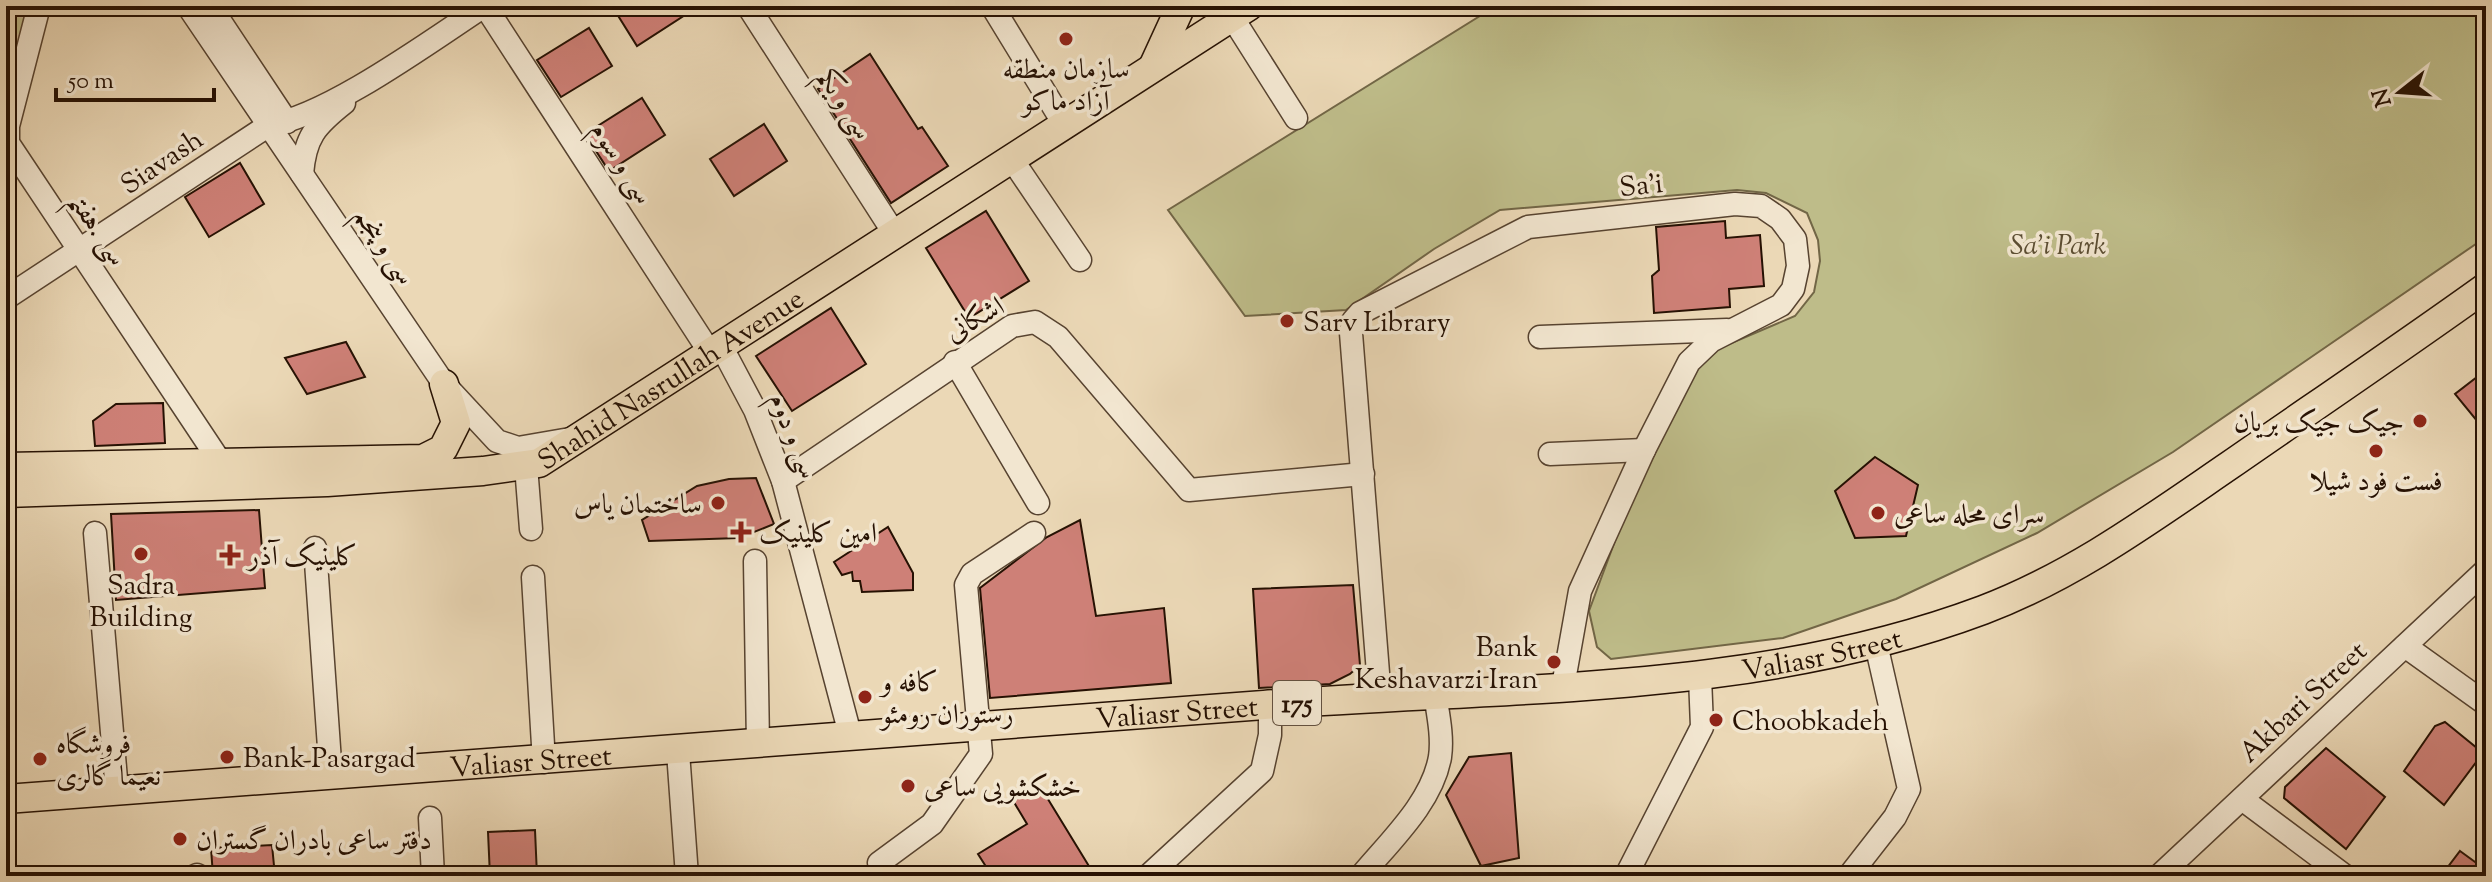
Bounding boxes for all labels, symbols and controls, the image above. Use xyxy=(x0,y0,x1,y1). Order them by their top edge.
marker: سازمان منطقه آزاد ماکو xyxy=(1057,30,1075,48)
place label: سازمان منطقه آزاد ماکو xyxy=(1002,51,1130,123)
scale bar xyxy=(56,52,214,102)
north arrow xyxy=(2360,52,2440,132)
street label: سی و یکم xyxy=(802,61,881,150)
text: 50 m xyxy=(66,65,114,99)
text: N xyxy=(2366,83,2402,110)
street label: سی و سوم xyxy=(577,114,662,214)
street label: Siavash xyxy=(113,121,212,206)
street label: Sa'i xyxy=(1617,165,1665,209)
street label: سی .هفتم xyxy=(53,184,136,278)
street label: سی و پنجم xyxy=(339,200,424,296)
park label: Sa'i Park xyxy=(2010,227,2106,267)
street label: Shahid Nasrullah Avenue xyxy=(531,281,813,482)
street label: اشکانی xyxy=(938,288,1013,353)
place label: Sarv Library xyxy=(1303,304,1451,344)
marker: Sarv Library xyxy=(1278,312,1296,330)
street label: سی و دوم xyxy=(755,387,828,486)
place label: جیک جیک بریان xyxy=(2234,404,2404,444)
marker: جیک جیک بریان xyxy=(2411,412,2429,430)
marker: فست فود شیلا xyxy=(2367,442,2385,460)
place label: فست فود شیلا xyxy=(2309,463,2443,503)
place label: ساختمان یاس xyxy=(574,486,702,526)
marker: ساختمان یاس xyxy=(709,494,727,512)
place label: سرای محله ساعی xyxy=(1894,496,2044,536)
marker: سرای محله ساعی xyxy=(1869,504,1887,522)
place label: امین کلینیک xyxy=(759,515,877,555)
marker: امین کلینیک xyxy=(730,521,752,543)
place label: کلینیک آذر xyxy=(245,538,358,578)
marker: کلینیک آذر xyxy=(219,544,241,566)
marker: Sadra Building xyxy=(132,545,150,563)
place label: Sadra Building xyxy=(90,567,192,639)
street label: Valiasr Street xyxy=(1739,620,1907,692)
place label: Bank Keshavarzi Iran xyxy=(1355,629,1538,701)
street label: Akbari Street xyxy=(2231,633,2377,773)
marker: Bank Keshavarzi Iran xyxy=(1545,653,1563,671)
place label: کافه و رستوران رومئو xyxy=(878,664,1014,736)
road number: 175 xyxy=(1273,681,1321,725)
marker: کافه و رستوران رومئو xyxy=(856,688,874,706)
street label: Valiasr Street xyxy=(1095,688,1260,741)
place label: Choobkadeh xyxy=(1732,703,1889,743)
marker: Choobkadeh xyxy=(1707,711,1725,729)
place label: فروشگاه نعیما گالری xyxy=(56,726,161,798)
street label: Valiasr Street xyxy=(448,738,614,790)
place label: Bank Pasargad xyxy=(243,740,416,780)
marker: Bank Pasargad xyxy=(218,748,236,766)
marker: فروشگاه نعیما گالری xyxy=(31,750,49,768)
place label: خشکشویی ساعی xyxy=(924,769,1081,809)
marker: خشکشویی ساعی xyxy=(899,777,917,795)
place label: دفتر ساعی بادران گستران xyxy=(196,822,432,862)
marker: دفتر ساعی بادران گستران xyxy=(171,830,189,848)

